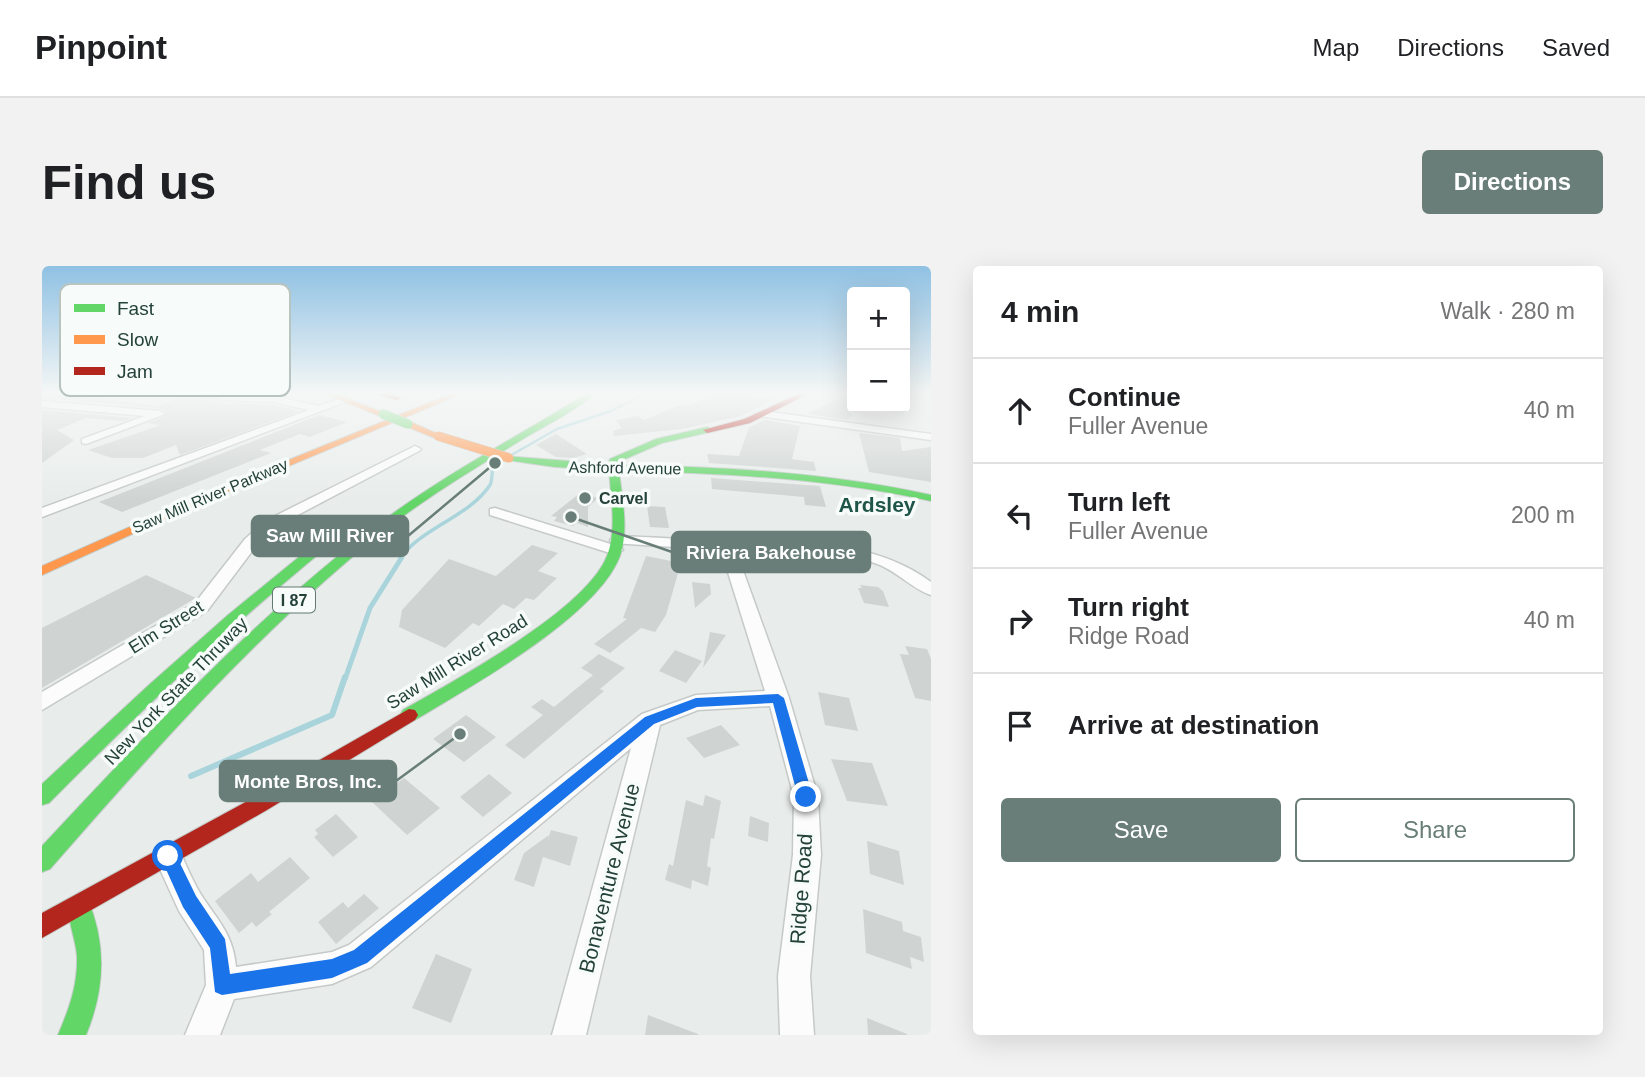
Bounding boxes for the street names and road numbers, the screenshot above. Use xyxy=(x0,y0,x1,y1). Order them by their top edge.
street label: Saw Mill River Parkway xyxy=(130,456,290,536)
street label: Ashford Avenue xyxy=(569,459,682,477)
road number: I 87 xyxy=(273,588,315,612)
street label: Elm Street xyxy=(125,596,207,658)
street label: Saw Mill River Road xyxy=(383,611,531,713)
street label: New York State Thruway xyxy=(100,613,252,769)
street label: Bonaventure Avenue xyxy=(574,781,644,975)
street label: Ridge Road xyxy=(786,833,816,945)

